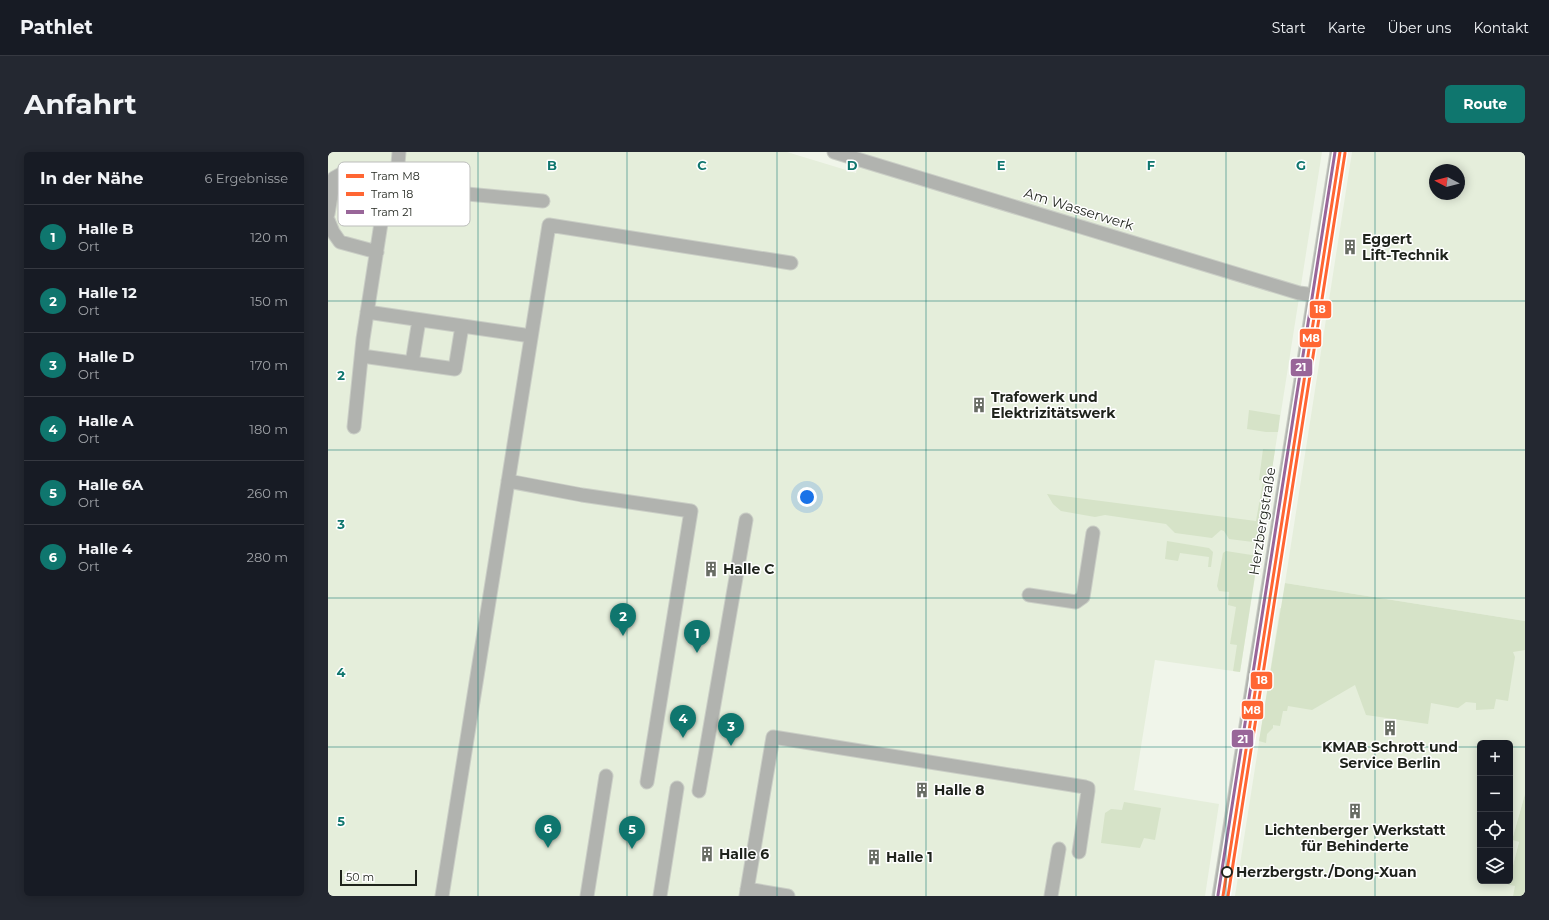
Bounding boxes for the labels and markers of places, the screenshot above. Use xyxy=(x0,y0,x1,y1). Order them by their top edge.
place label: Eggert Lift-Technik xyxy=(1362,230,1449,264)
building icon: Eggert Lift-Technik xyxy=(1341,238,1359,256)
place label: Trafowerk und Elektrizitätswerk xyxy=(991,388,1116,422)
building icon: Trafowerk und Elektrizitätswerk xyxy=(970,396,988,414)
building icon: Halle C xyxy=(702,560,720,578)
place label: Halle C xyxy=(723,560,774,578)
pin: 2 xyxy=(610,603,636,636)
pin: 1 xyxy=(684,620,710,653)
pin: 4 xyxy=(670,705,696,738)
pin: 3 xyxy=(718,713,744,746)
building icon: KMAB Schrott und Service Berlin xyxy=(1381,719,1399,737)
place label: KMAB Schrott und Service Berlin xyxy=(1322,738,1458,772)
building icon: Halle 8 xyxy=(913,781,931,799)
place label: Halle 8 xyxy=(934,781,984,799)
building icon: Lichtenberger Werkstatt für Behinderte xyxy=(1346,802,1364,820)
pin: 6 xyxy=(535,815,561,848)
pin: 5 xyxy=(619,816,645,849)
place label: Lichtenberger Werkstatt für Behinderte xyxy=(1264,821,1446,855)
building icon: Halle 6 xyxy=(698,845,716,863)
place label: Halle 6 xyxy=(719,845,769,863)
building icon: Halle 1 xyxy=(865,848,883,866)
place label: Halle 1 xyxy=(886,848,933,866)
place label: Herzbergstr./Dong-Xuan xyxy=(1236,863,1417,881)
marker: Herzbergstr./Dong-Xuan xyxy=(1221,866,1233,878)

